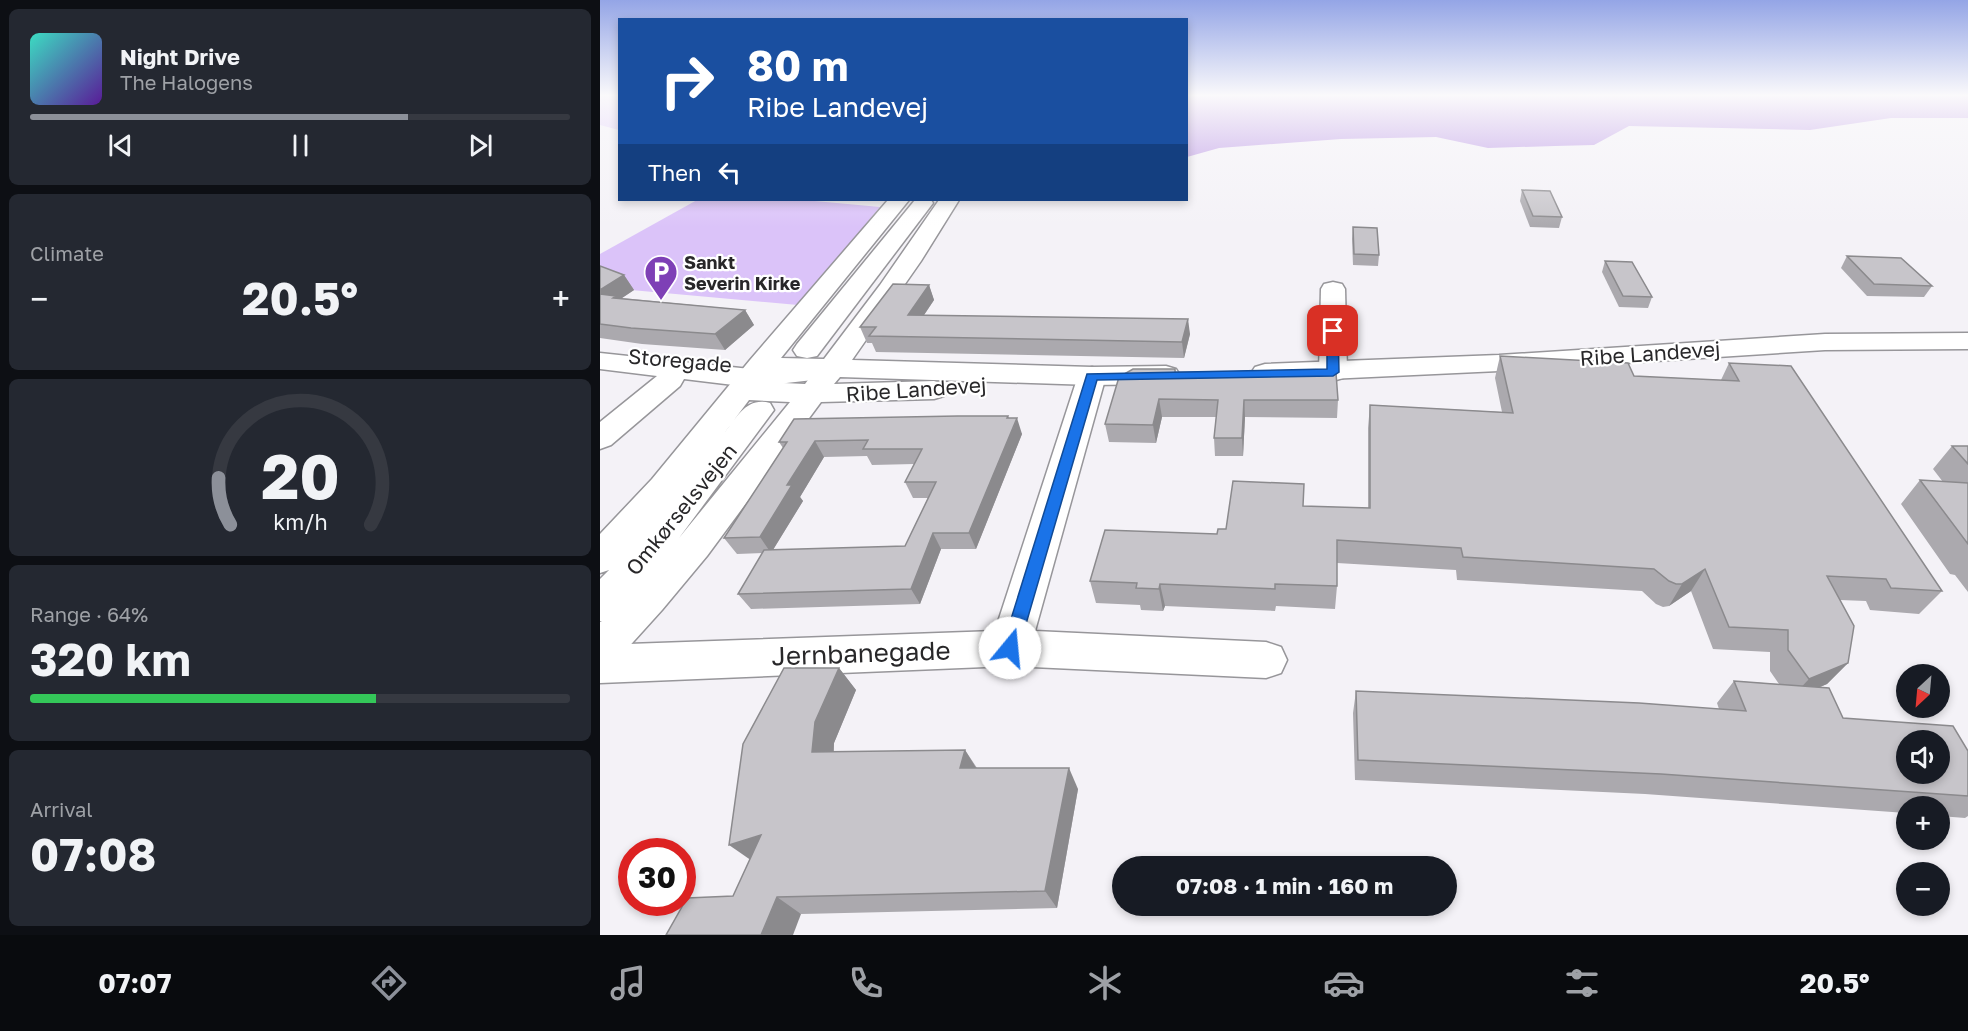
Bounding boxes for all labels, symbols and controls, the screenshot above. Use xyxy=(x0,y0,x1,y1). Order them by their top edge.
text: 80 m xyxy=(747,40,848,90)
icon: right xyxy=(648,42,726,120)
text: Night Drive xyxy=(120,43,240,70)
text: The Halogens xyxy=(120,70,253,94)
text: Ribe Landevej xyxy=(747,91,928,123)
icon: previous xyxy=(104,129,137,162)
icon: pause xyxy=(284,129,317,162)
icon: next xyxy=(464,129,497,162)
icon: left xyxy=(713,156,746,189)
text: Then xyxy=(648,159,701,186)
text: Climate xyxy=(30,241,104,265)
place label: Sankt Severin Kirke xyxy=(684,251,801,294)
parking icon: Sankt Severin Kirke xyxy=(643,254,679,301)
text: 20.5° xyxy=(242,271,358,325)
text: − xyxy=(30,279,48,318)
text: + xyxy=(552,279,570,318)
pin xyxy=(1307,305,1358,356)
icon: arrive xyxy=(1316,314,1349,347)
street label: Ribe Landevej xyxy=(1579,335,1721,371)
street label: Storegade xyxy=(627,343,733,377)
street label: Ribe Landevej xyxy=(845,371,987,407)
text: 20 xyxy=(261,438,339,513)
street label: Omkørselsvejen xyxy=(620,438,742,580)
text: km/h xyxy=(273,509,327,535)
text: Range · 64% xyxy=(30,602,148,626)
position arrow xyxy=(978,616,1042,680)
text: 320 km xyxy=(30,632,191,686)
street label: Jernbanegade xyxy=(771,634,951,672)
north arrow xyxy=(1896,664,1950,718)
map controls xyxy=(1896,664,1950,916)
button: sound xyxy=(1896,730,1950,784)
button: + xyxy=(1896,796,1950,850)
text: Arrival xyxy=(30,797,93,821)
text: 07:08 xyxy=(30,827,156,881)
speed limit sign: 30 xyxy=(618,838,696,916)
button: − xyxy=(1896,862,1950,916)
text: 07:08 · 1 min · 160 m xyxy=(1176,872,1393,899)
icon: directions xyxy=(368,962,410,1004)
icon: music xyxy=(607,962,649,1004)
icon: phone xyxy=(845,962,887,1004)
icon: climate xyxy=(1084,962,1126,1004)
icon: car xyxy=(1323,962,1365,1004)
icon: filters xyxy=(1561,962,1603,1004)
text: 07:07 xyxy=(98,967,171,999)
text: 20.5° xyxy=(1800,967,1870,999)

